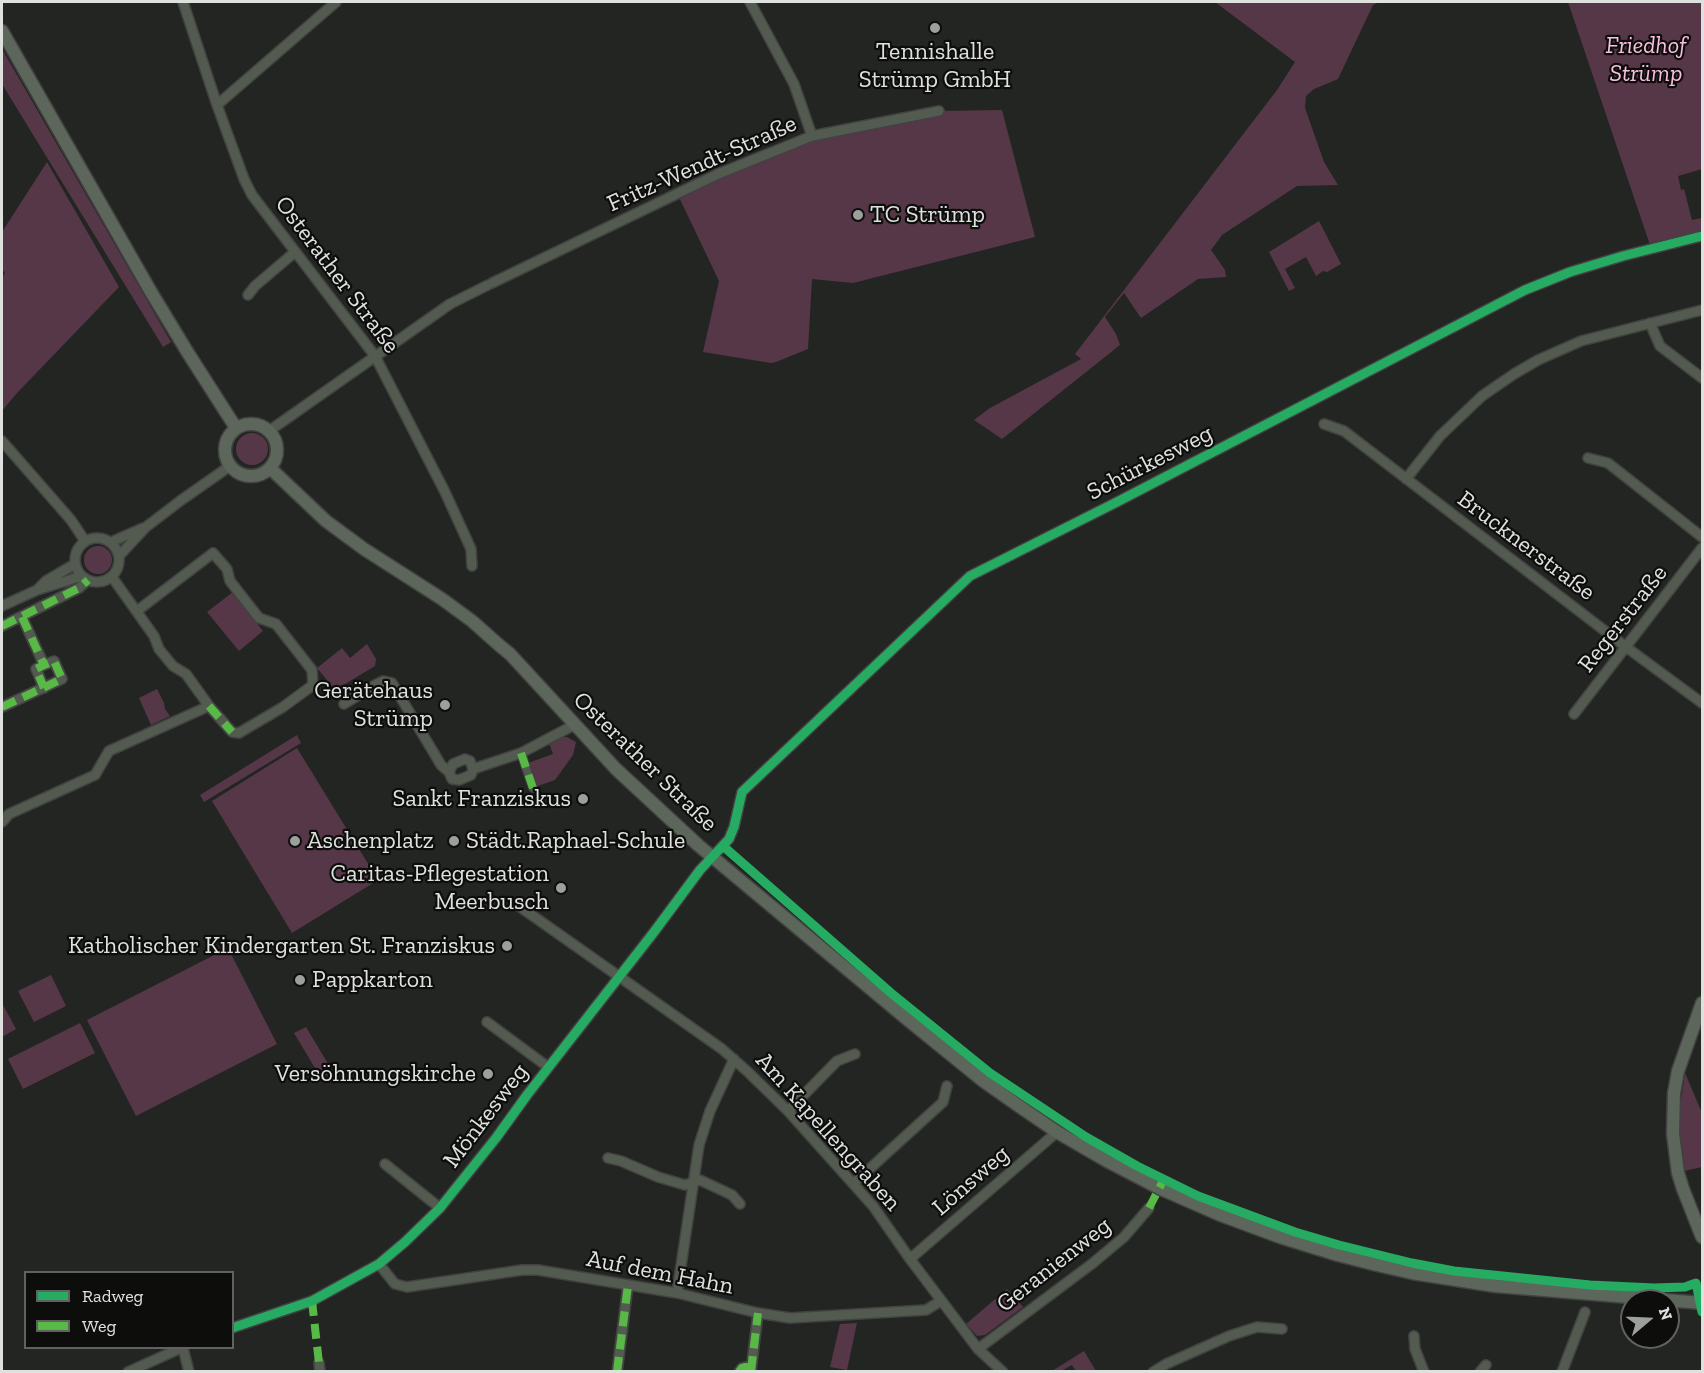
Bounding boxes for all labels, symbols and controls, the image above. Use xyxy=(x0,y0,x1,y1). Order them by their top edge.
marker: Tennishalle Strümp GmbH xyxy=(928,21,942,35)
park label: Friedhof Strümp xyxy=(1605,32,1687,88)
place label: Tennishalle Strümp GmbH xyxy=(859,38,1011,94)
street label: Fritz-Wendt-Straße xyxy=(603,109,801,219)
street label: Osterather Straße xyxy=(269,191,405,359)
place label: TC Strümp xyxy=(870,201,985,229)
marker: TC Strümp xyxy=(851,208,865,222)
street label: Schürkesweg xyxy=(1082,419,1218,507)
street label: Brucknerstraße xyxy=(1452,485,1600,607)
street label: Regerstraße xyxy=(1572,560,1674,678)
place label: Gerätehaus Strümp xyxy=(314,677,433,733)
street label: Osterather Straße xyxy=(567,686,723,838)
marker: Gerätehaus Strümp xyxy=(438,698,452,712)
place label: Sankt Franziskus xyxy=(392,785,571,813)
marker: Sankt Franziskus xyxy=(576,792,590,806)
place label: Aschenplatz xyxy=(307,827,434,855)
place label: Städt.Raphael-Schule xyxy=(466,827,685,855)
marker: Aschenplatz xyxy=(288,834,302,848)
marker: Städt.Raphael-Schule xyxy=(447,834,461,848)
place label: Caritas-Pflegestation Meerbusch xyxy=(331,860,549,916)
marker: Caritas-Pflegestation Meerbusch xyxy=(554,881,568,895)
place label: Katholischer Kindergarten St. Franziskus xyxy=(68,932,495,960)
marker: Katholischer Kindergarten St. Franziskus xyxy=(500,939,514,953)
place label: Pappkarton xyxy=(312,966,433,994)
marker: Pappkarton xyxy=(293,973,307,987)
street label: Am Kapellengraben xyxy=(749,1047,907,1217)
street label: Mönkesweg xyxy=(437,1058,535,1174)
place label: Versöhnungskirche xyxy=(275,1060,476,1088)
marker: Versöhnungskirche xyxy=(481,1067,495,1081)
street label: Lönsweg xyxy=(927,1140,1015,1222)
street label: Geranienweg xyxy=(991,1211,1117,1319)
street label: Auf dem Hahn xyxy=(584,1245,736,1301)
legend xyxy=(24,1271,234,1349)
text: Radweg xyxy=(82,1285,143,1307)
north arrow xyxy=(1620,1289,1680,1349)
text: N xyxy=(1655,1305,1677,1322)
text: Weg xyxy=(82,1315,116,1337)

